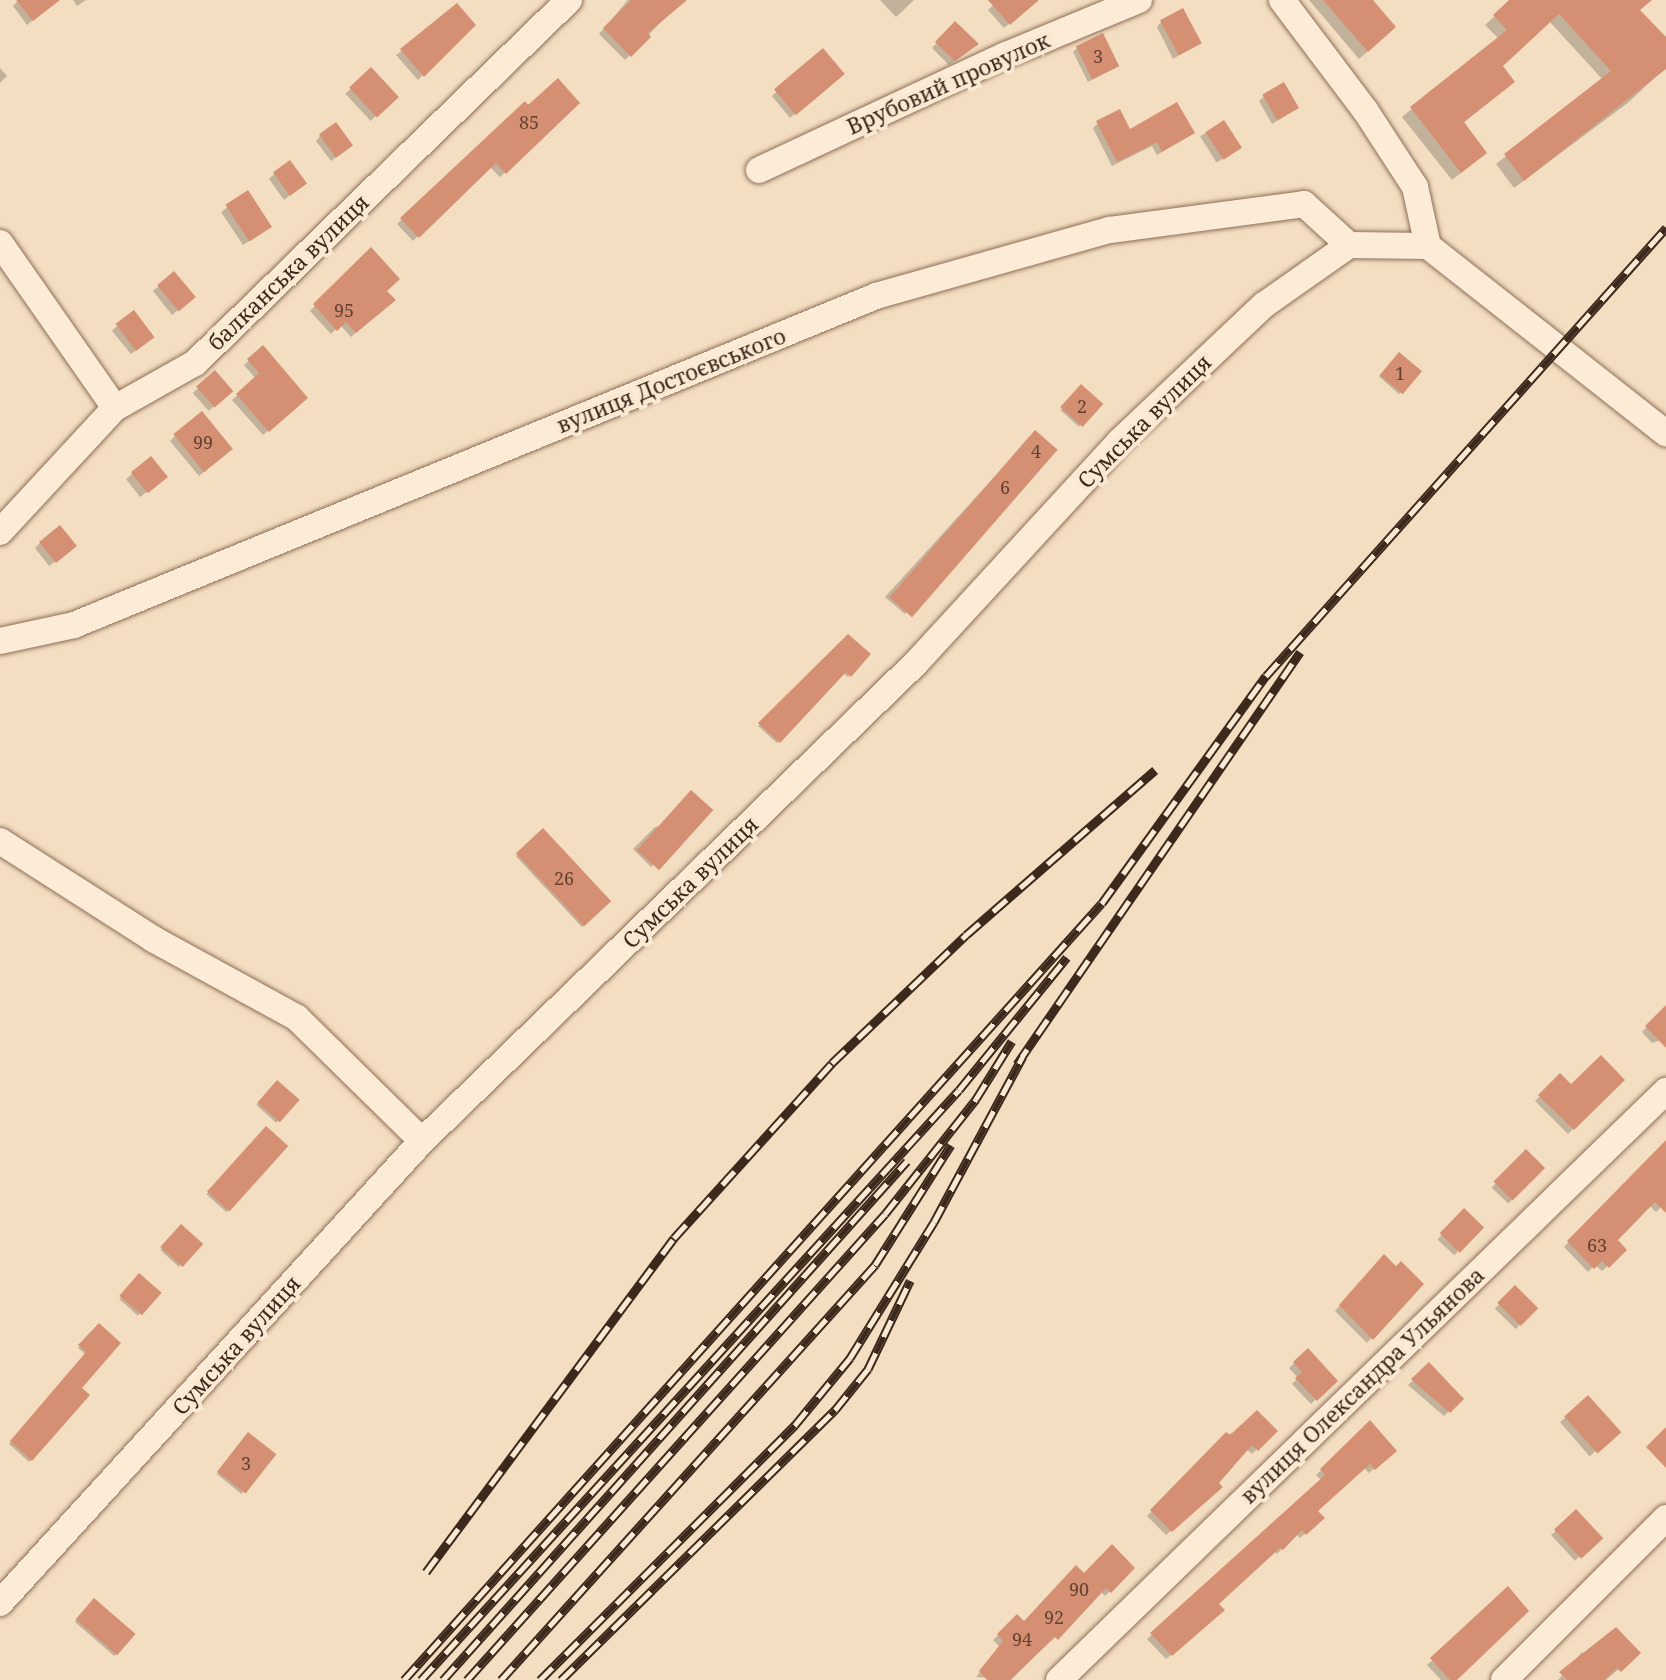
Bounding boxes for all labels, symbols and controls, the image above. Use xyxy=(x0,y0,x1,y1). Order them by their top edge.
street label: Врубовий провулок xyxy=(842,26,1054,140)
house number: 3 xyxy=(1093,45,1103,67)
house number: 85 xyxy=(519,111,539,133)
street label: балканська вулиця xyxy=(202,188,374,356)
house number: 95 xyxy=(334,299,354,321)
street label: вулиця Достоєвського xyxy=(553,322,789,438)
street label: Сумська вулиця xyxy=(1072,349,1216,493)
house number: 1 xyxy=(1395,362,1405,384)
house number: 2 xyxy=(1077,395,1087,417)
house number: 99 xyxy=(193,431,213,453)
house number: 4 xyxy=(1031,440,1041,462)
house number: 6 xyxy=(1000,476,1010,498)
street label: Сумська вулиця xyxy=(617,811,763,953)
house number: 26 xyxy=(554,867,574,889)
house number: 63 xyxy=(1587,1234,1607,1256)
street label: вулиця Олександра Ульянова xyxy=(1235,1261,1489,1509)
street label: Сумська вулиця xyxy=(167,1270,305,1420)
house number: 3 xyxy=(241,1452,251,1474)
house number: 90 xyxy=(1069,1578,1089,1600)
house number: 92 xyxy=(1044,1606,1064,1628)
house number: 94 xyxy=(1012,1628,1032,1650)

